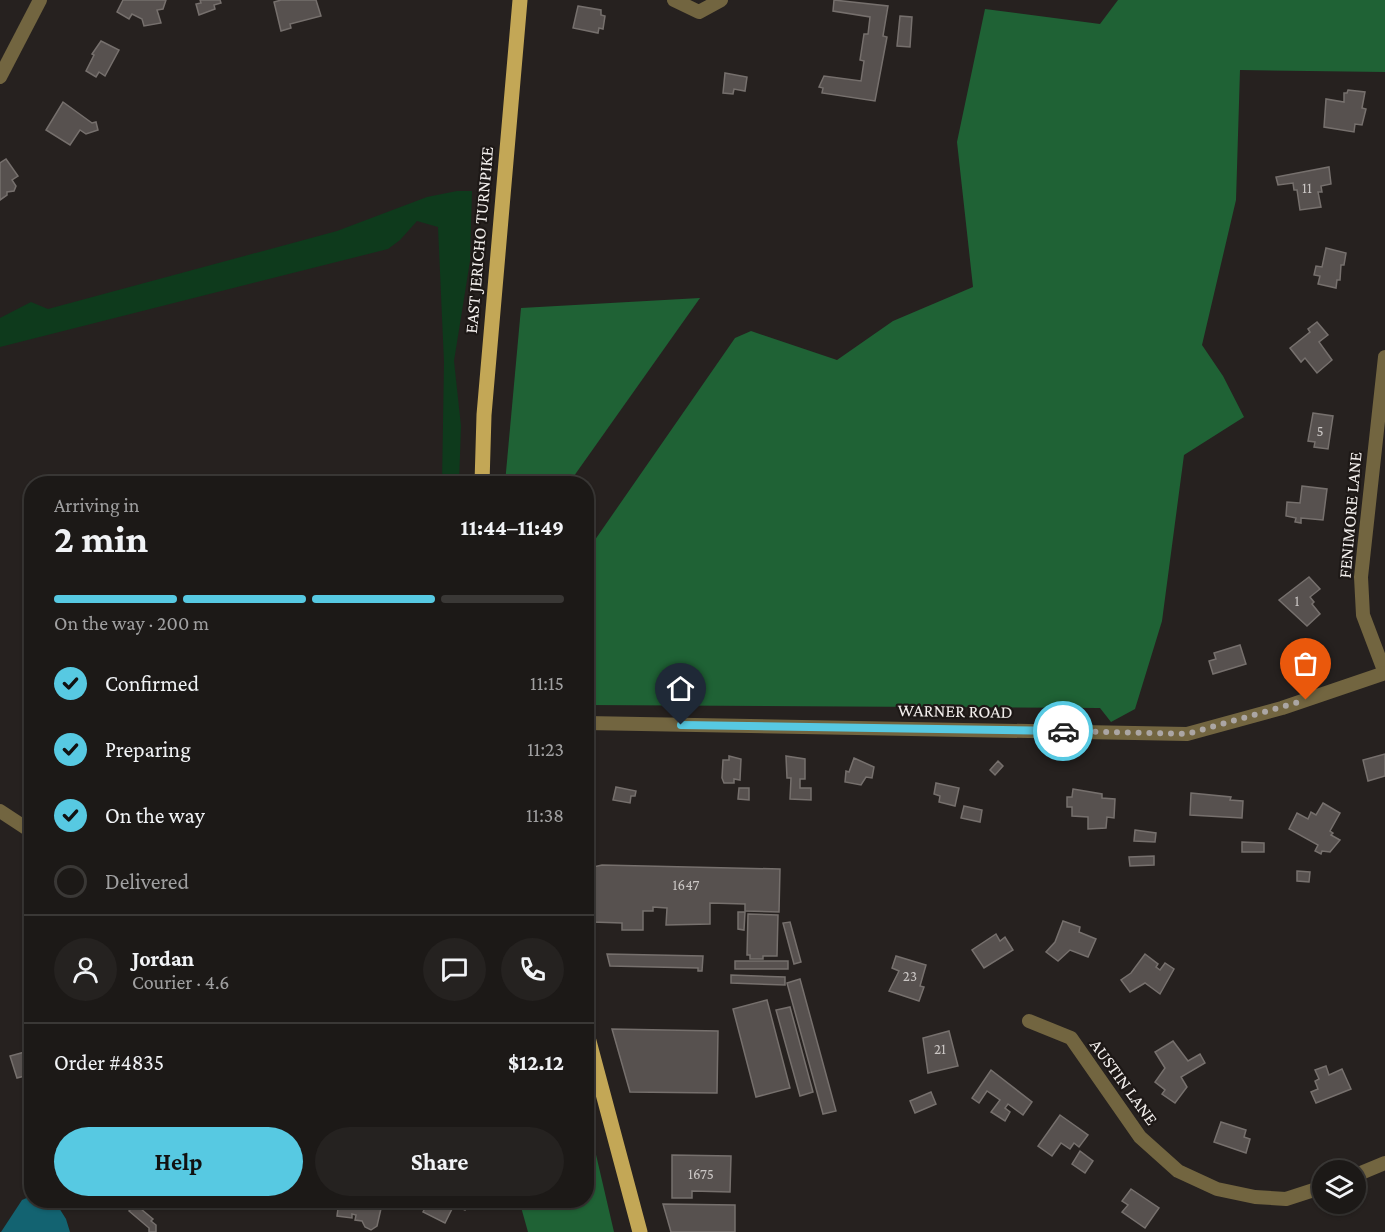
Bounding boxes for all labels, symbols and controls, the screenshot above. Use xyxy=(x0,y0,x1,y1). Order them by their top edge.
street label: EAST JERICHO TURNPIKE xyxy=(461,145,497,334)
house number: 11 xyxy=(1302,180,1312,196)
house number: 5 xyxy=(1316,423,1324,439)
street label: FENIMORE LANE xyxy=(1335,451,1366,579)
text: Arriving in xyxy=(54,494,139,516)
text: 11:44–11:49 xyxy=(461,515,564,540)
text: 2 min xyxy=(54,517,148,560)
house number: 1 xyxy=(1295,593,1300,609)
text: On the way · 200 m xyxy=(54,612,209,634)
pin xyxy=(1280,638,1331,700)
icon: bag xyxy=(1289,647,1322,680)
pin xyxy=(655,663,706,725)
icon: check xyxy=(54,667,87,700)
text: Confirmed xyxy=(105,671,199,696)
text: 11:15 xyxy=(530,672,564,694)
icon: home xyxy=(664,672,697,705)
street label: WARNER ROAD xyxy=(897,700,1013,722)
courier xyxy=(1033,701,1093,761)
icon: car xyxy=(1047,715,1080,748)
icon: check xyxy=(54,733,87,766)
text: Preparing xyxy=(105,737,191,762)
text: 11:23 xyxy=(527,738,564,760)
icon: check xyxy=(54,799,87,832)
text: On the way xyxy=(105,803,205,828)
text: 11:38 xyxy=(526,804,564,826)
text: Delivered xyxy=(105,869,189,894)
house number: 1647 xyxy=(673,877,699,893)
button: person xyxy=(54,938,117,1001)
button: chat xyxy=(423,938,486,1001)
button: phone xyxy=(501,938,564,1001)
text: Jordan xyxy=(132,946,194,971)
house number: 23 xyxy=(903,968,917,984)
text: Courier · 4.6 xyxy=(132,971,230,993)
street label: AUSTIN LANE xyxy=(1086,1035,1162,1129)
house number: 21 xyxy=(934,1041,946,1057)
text: Order #4835 xyxy=(54,1050,164,1075)
text: $12.12 xyxy=(508,1050,564,1075)
button: Help xyxy=(54,1127,303,1196)
button: Share xyxy=(315,1127,564,1196)
map controls xyxy=(1312,1160,1366,1214)
button: layers xyxy=(1312,1160,1366,1214)
house number: 1675 xyxy=(688,1166,714,1182)

